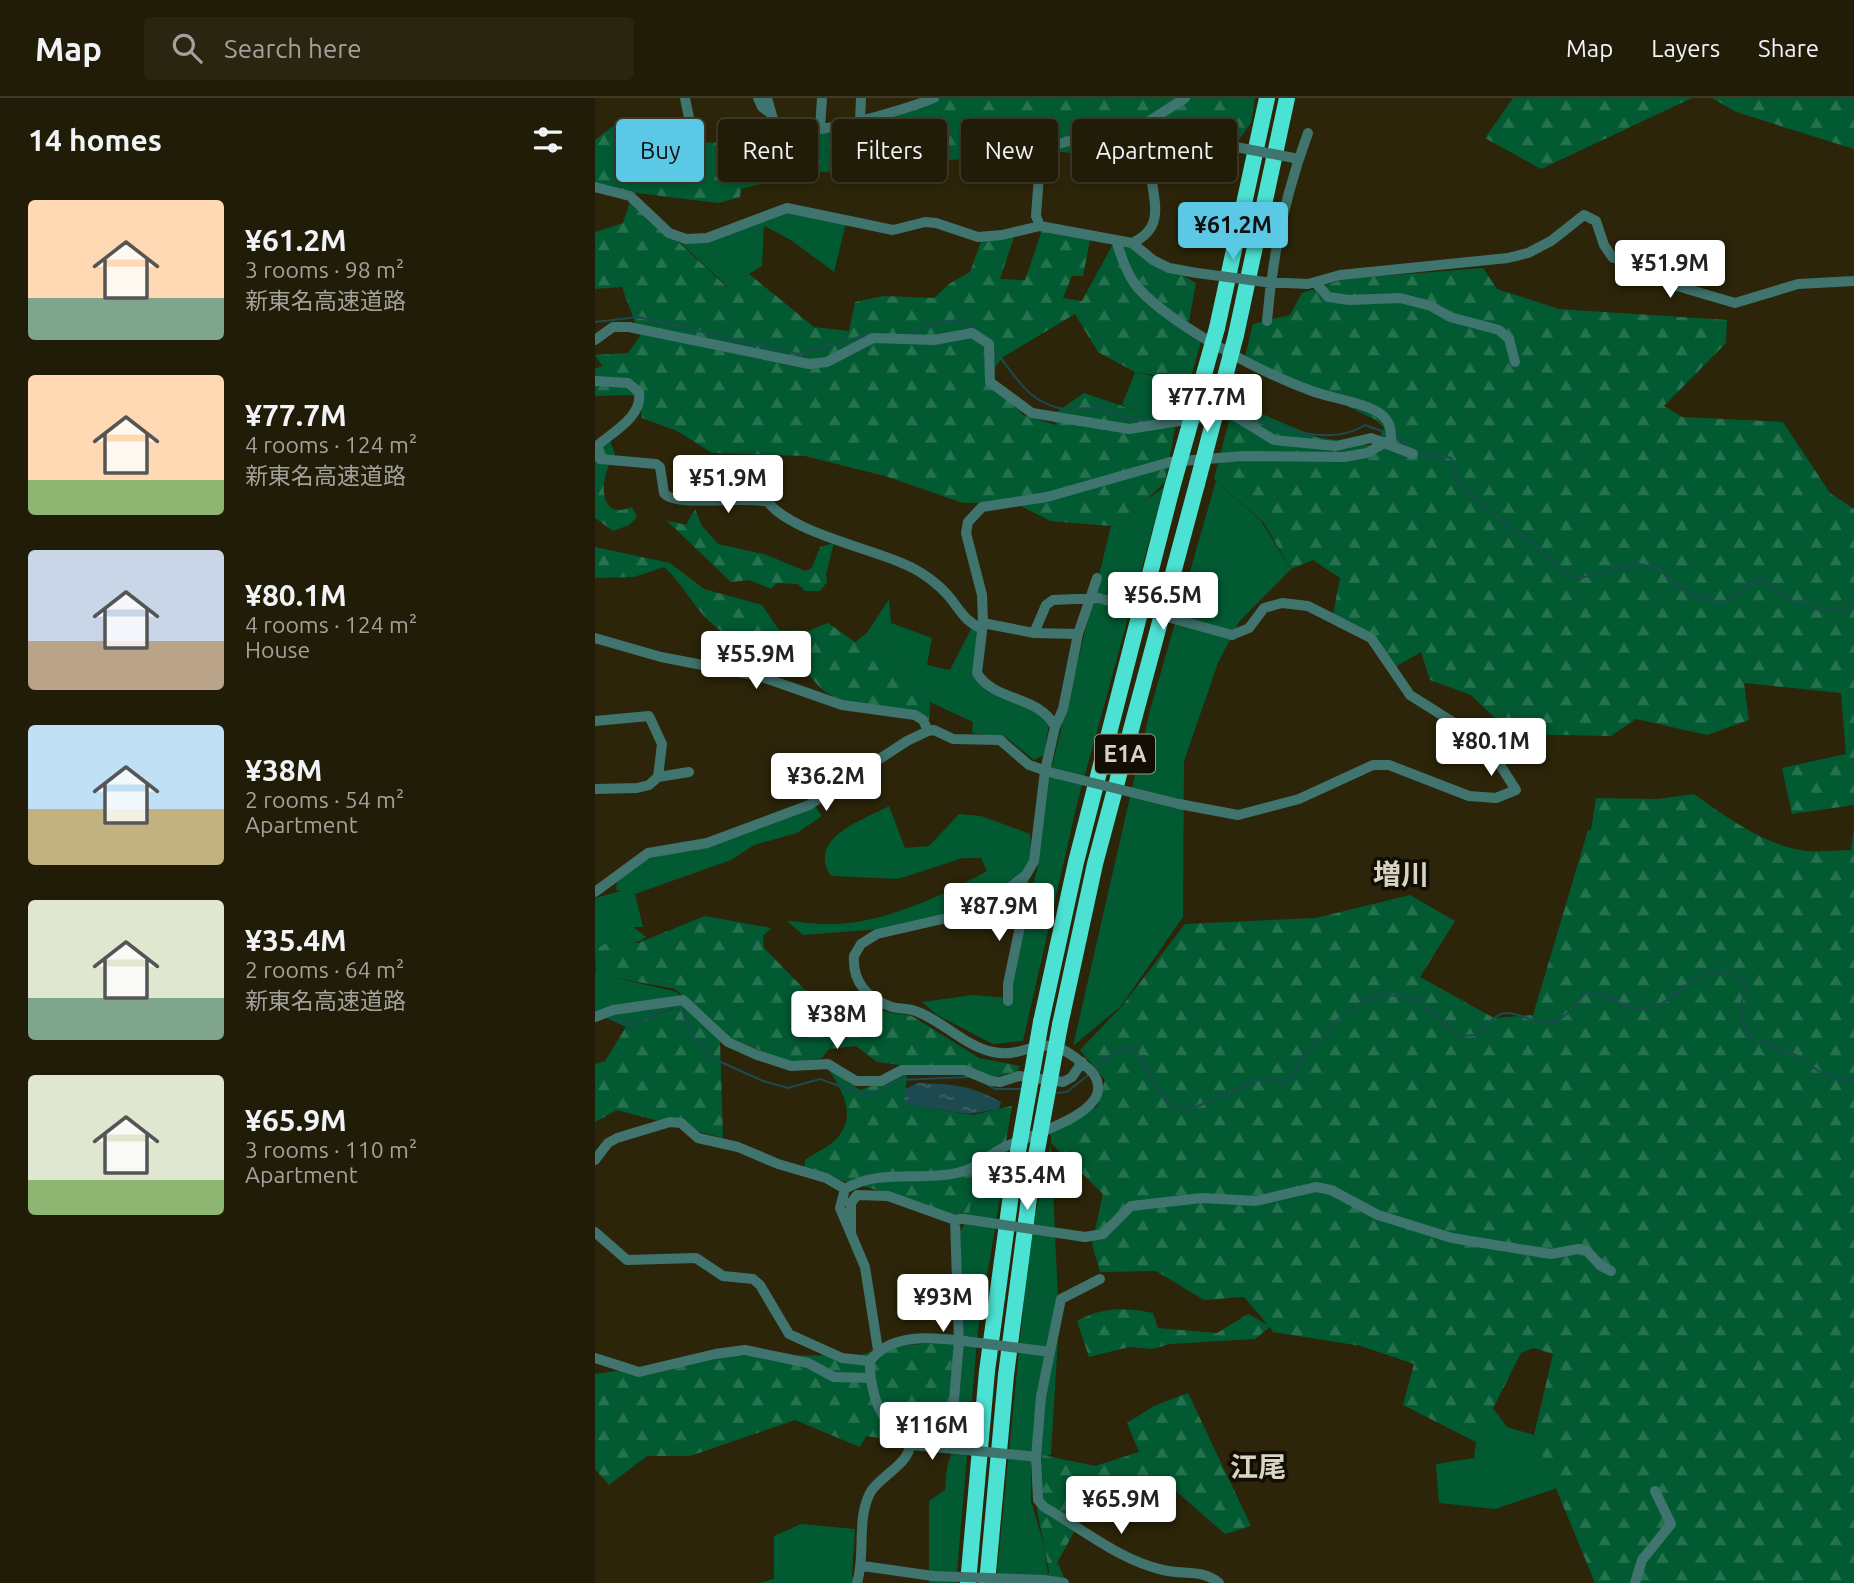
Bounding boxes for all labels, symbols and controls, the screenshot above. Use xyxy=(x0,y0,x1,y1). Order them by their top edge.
search box xyxy=(144,17,634,80)
icon: search xyxy=(168,29,206,67)
text: Map xyxy=(35,30,102,67)
text: Search here xyxy=(224,34,362,63)
text: Map xyxy=(1566,35,1613,62)
text: Layers xyxy=(1651,35,1720,62)
text: Share xyxy=(1758,35,1819,62)
chip: Buy xyxy=(616,119,704,182)
chip: Rent xyxy=(718,119,818,182)
chip: Filters xyxy=(832,119,947,182)
chip: New xyxy=(961,119,1058,182)
chip: Apartment xyxy=(1072,119,1237,182)
icon: filters xyxy=(529,121,567,159)
text: 14 homes xyxy=(28,123,162,157)
pin: ¥61.2M xyxy=(1176,202,1290,262)
text: ¥61.2M xyxy=(1194,212,1272,237)
text: ¥61.2M xyxy=(245,223,347,257)
icon: home xyxy=(84,228,168,312)
pin: ¥51.9M xyxy=(1613,240,1727,300)
text: ¥51.9M xyxy=(1631,250,1709,275)
text: 3 rooms · 98 m² xyxy=(245,257,404,282)
text: 新東名高速道路 xyxy=(245,288,406,313)
pin: ¥77.7M xyxy=(1150,374,1264,434)
text: ¥77.7M xyxy=(1168,384,1246,409)
text: ¥77.7M xyxy=(245,398,347,432)
icon: home xyxy=(84,403,168,487)
text: 4 rooms · 124 m² xyxy=(245,432,417,457)
pin: ¥51.9M xyxy=(671,456,785,515)
text: 新東名高速道路 xyxy=(245,463,406,488)
text: ¥51.9M xyxy=(689,465,767,490)
pin: ¥56.5M xyxy=(1106,573,1220,632)
icon: home xyxy=(84,578,168,662)
text: ¥80.1M xyxy=(245,578,347,612)
text: ¥56.5M xyxy=(1124,582,1202,607)
text: 4 rooms · 124 m² xyxy=(245,612,417,637)
pin: ¥55.9M xyxy=(699,632,813,691)
text: House xyxy=(245,637,310,662)
text: ¥55.9M xyxy=(717,641,795,666)
pin: ¥80.1M xyxy=(1434,718,1548,778)
text: ¥80.1M xyxy=(1452,728,1530,753)
road number: E1A xyxy=(1095,734,1155,774)
icon: home xyxy=(84,753,168,837)
text: ¥38M xyxy=(245,753,322,787)
pin: ¥36.2M xyxy=(769,754,883,813)
text: ¥36.2M xyxy=(787,763,865,788)
text: 2 rooms · 54 m² xyxy=(245,787,404,812)
text: Apartment xyxy=(245,812,358,837)
district label: 増川 xyxy=(1373,858,1429,889)
pin: ¥87.9M xyxy=(942,884,1056,943)
text: ¥87.9M xyxy=(960,893,1038,918)
text: ¥35.4M xyxy=(245,923,347,957)
icon: home xyxy=(84,928,168,1012)
text: 2 rooms · 64 m² xyxy=(245,957,404,982)
text: 新東名高速道路 xyxy=(245,988,406,1013)
pin: ¥38M xyxy=(796,992,878,1051)
text: ¥38M xyxy=(807,1001,867,1026)
icon: home xyxy=(84,1103,168,1187)
text: ¥65.9M xyxy=(245,1103,347,1137)
text: 3 rooms · 110 m² xyxy=(245,1137,417,1162)
pin: ¥35.4M xyxy=(970,1152,1084,1212)
text: Apartment xyxy=(245,1162,358,1187)
text: ¥35.4M xyxy=(988,1162,1066,1187)
pin: ¥93M xyxy=(902,1274,984,1334)
text: ¥93M xyxy=(913,1284,973,1309)
pin: ¥116M xyxy=(883,1402,981,1462)
text: ¥116M xyxy=(896,1412,968,1437)
district label: 江尾 xyxy=(1230,1451,1286,1482)
pin: ¥65.9M xyxy=(1064,1476,1178,1536)
text: ¥65.9M xyxy=(1082,1486,1160,1511)

